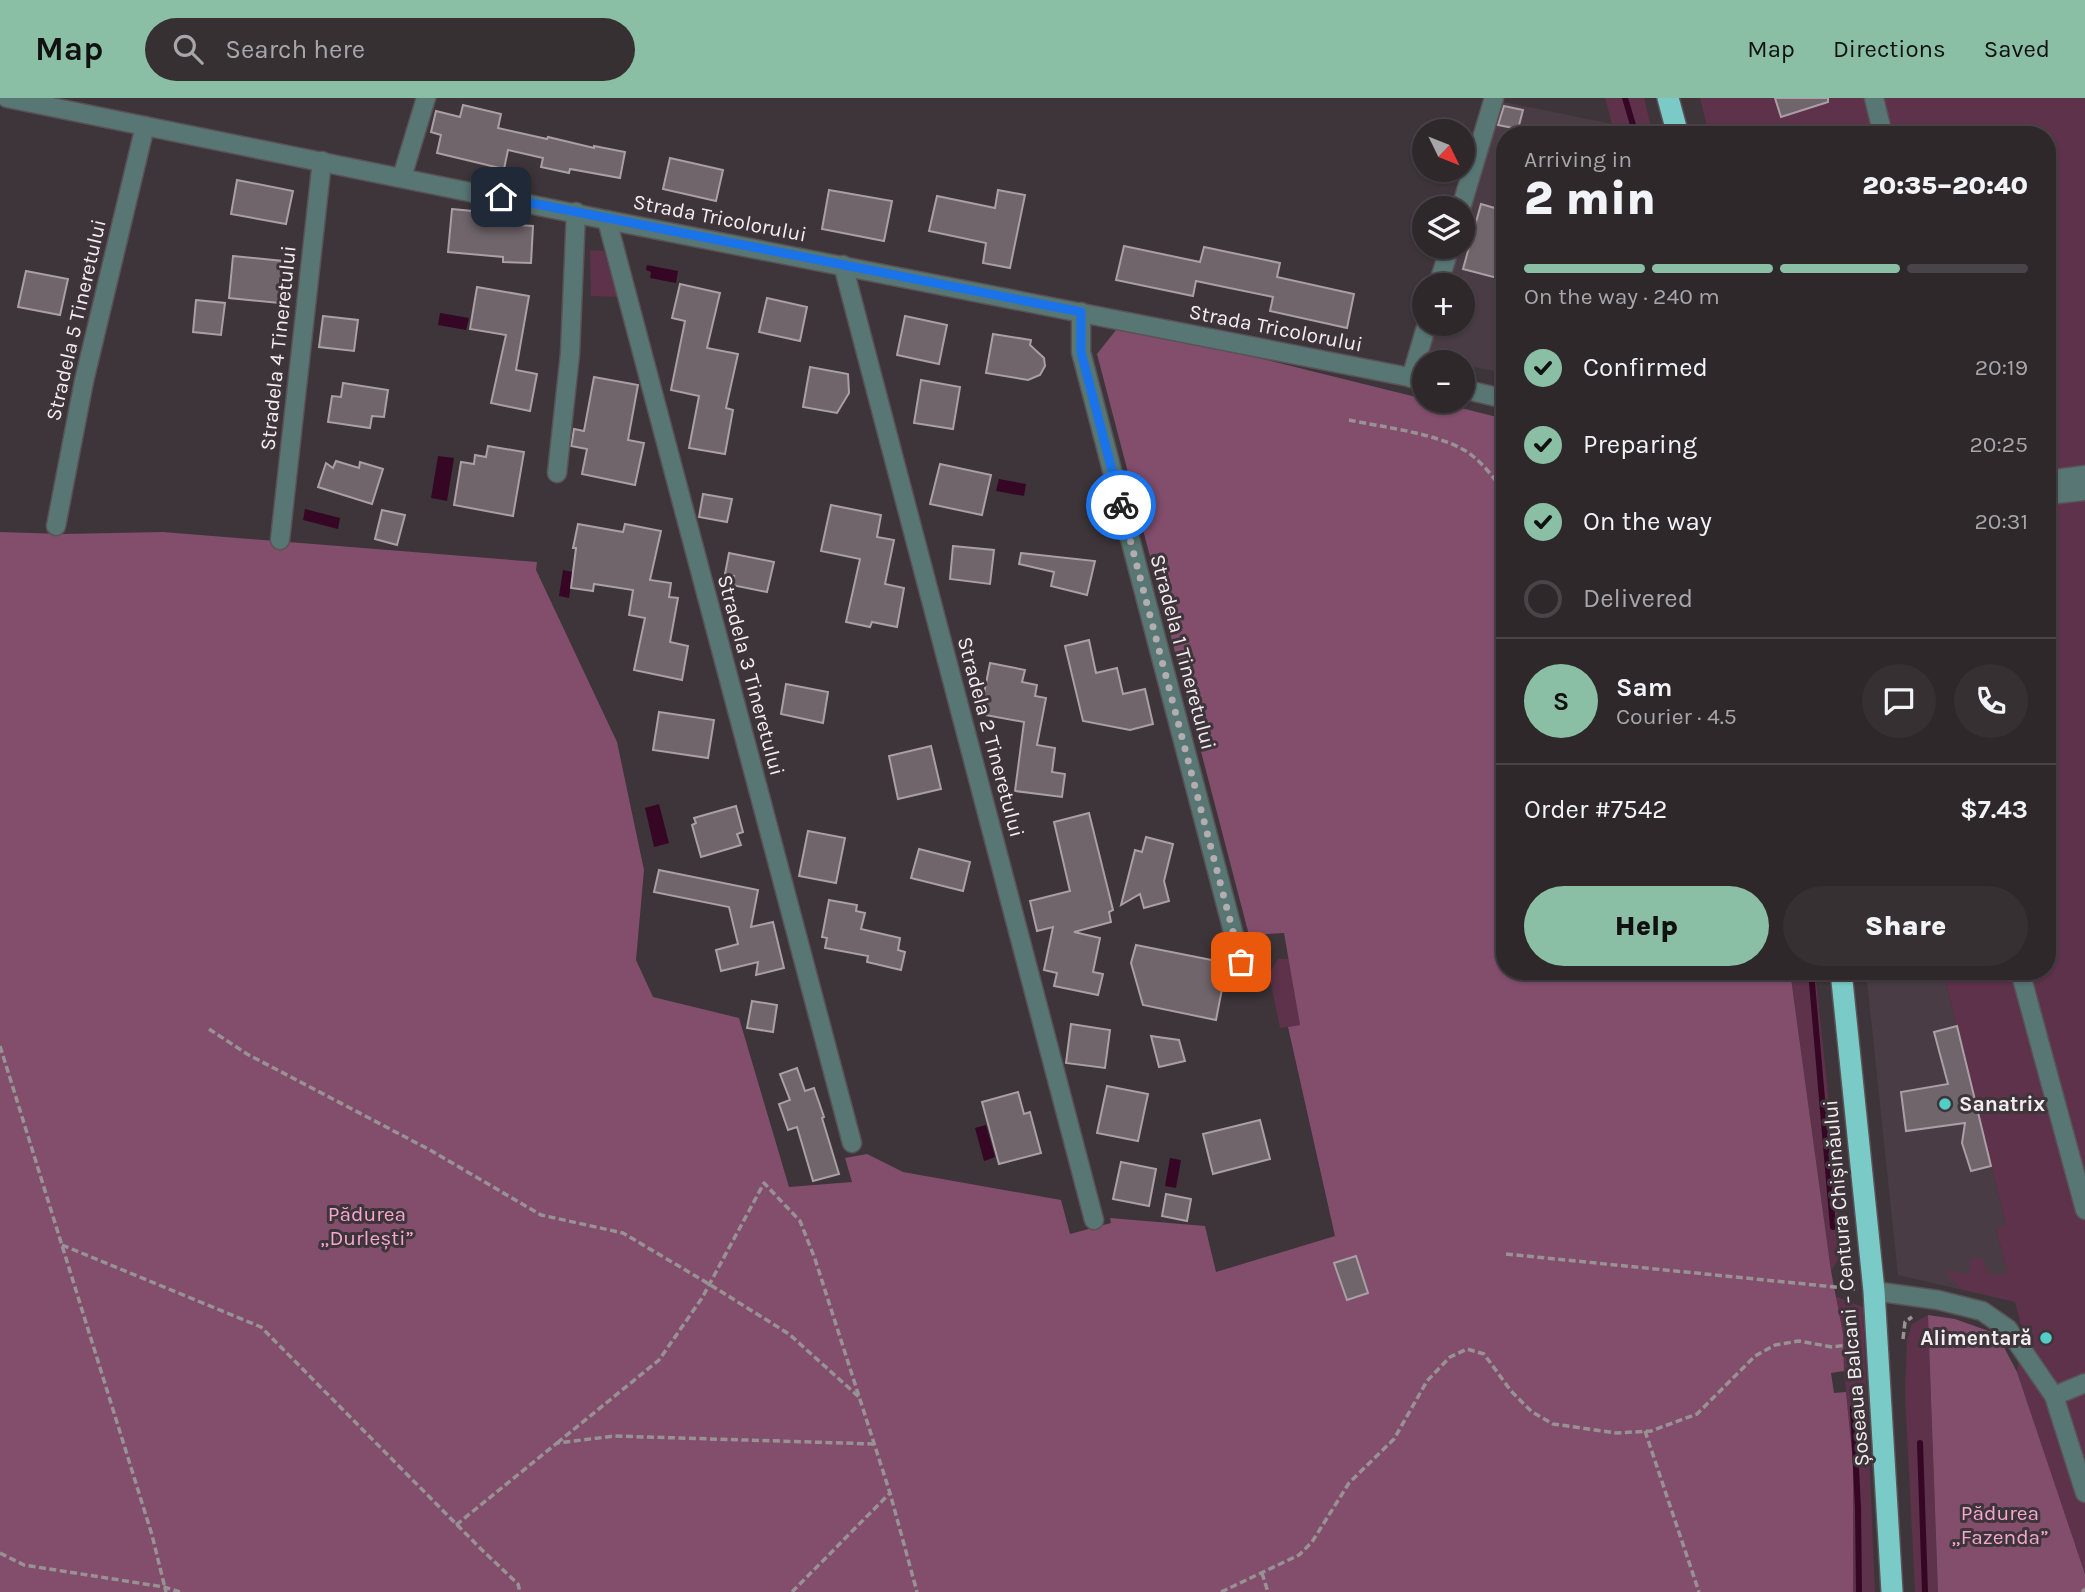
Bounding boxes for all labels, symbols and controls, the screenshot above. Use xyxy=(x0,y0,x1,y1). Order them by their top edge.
search box xyxy=(145,18,635,81)
text: Map xyxy=(35,30,103,68)
icon: search xyxy=(169,30,207,68)
text: Search here xyxy=(225,34,365,65)
text: Map xyxy=(1747,35,1795,63)
text: Directions xyxy=(1833,35,1946,63)
text: Saved xyxy=(1984,35,2050,63)
north arrow xyxy=(1412,119,1475,182)
map controls xyxy=(1412,119,1475,413)
text: Arriving in xyxy=(1524,146,1632,173)
pin xyxy=(471,167,531,227)
text: 20:35–20:40 xyxy=(1862,170,2028,201)
text: 2 min xyxy=(1524,172,1656,226)
icon: home xyxy=(482,178,520,216)
street label: Strada Tricolorului xyxy=(631,189,809,247)
button: layers xyxy=(1412,196,1475,259)
street label: Stradela 5 Tineretului xyxy=(41,217,111,423)
street label: Stradela 4 Tineretului xyxy=(255,244,301,452)
button: + xyxy=(1412,273,1475,336)
text: On the way · 240 m xyxy=(1524,283,1720,310)
street label: Strada Tricolorului xyxy=(1187,299,1365,357)
icon: check xyxy=(1524,349,1562,387)
button: − xyxy=(1412,350,1475,413)
text: Confirmed xyxy=(1583,352,1708,383)
text: 20:19 xyxy=(1975,354,2028,381)
icon: check xyxy=(1524,426,1562,464)
text: Preparing xyxy=(1583,429,1697,460)
text: 20:25 xyxy=(1969,431,2028,458)
courier xyxy=(1086,470,1156,540)
icon: bike xyxy=(1102,486,1140,524)
icon: check xyxy=(1524,503,1562,541)
text: On the way xyxy=(1583,506,1712,537)
text: 20:31 xyxy=(1975,508,2028,535)
street label: Stradela 1 Tineretului xyxy=(1145,552,1221,752)
street label: Stradela 3 Tineretului xyxy=(713,572,789,778)
text: Delivered xyxy=(1583,583,1693,614)
street label: Stradela 2 Tineretului xyxy=(953,634,1029,840)
button: chat xyxy=(1862,664,1936,738)
button: phone xyxy=(1954,664,2028,738)
text: Sam xyxy=(1616,672,1672,703)
text: S xyxy=(1553,686,1569,717)
text: Courier · 4.5 xyxy=(1616,703,1737,730)
text: Order #7542 xyxy=(1524,794,1667,825)
text: $7.43 xyxy=(1960,794,2028,825)
button: Help xyxy=(1524,886,1769,966)
button: Share xyxy=(1783,886,2028,966)
pin xyxy=(1211,932,1271,992)
icon: bag xyxy=(1222,943,1260,981)
place label: Sanatrix xyxy=(1959,1092,2045,1116)
marker: Sanatrix xyxy=(1937,1096,1953,1112)
street label: Șoseaua Balcani - Centura Chișinăului xyxy=(1818,1099,1874,1467)
park label: Pădurea „Durlești” xyxy=(320,1202,414,1250)
place label: Alimentară xyxy=(1920,1326,2032,1350)
marker: Alimentară xyxy=(2038,1330,2054,1346)
park label: Pădurea „Fazenda” xyxy=(1952,1501,2048,1549)

